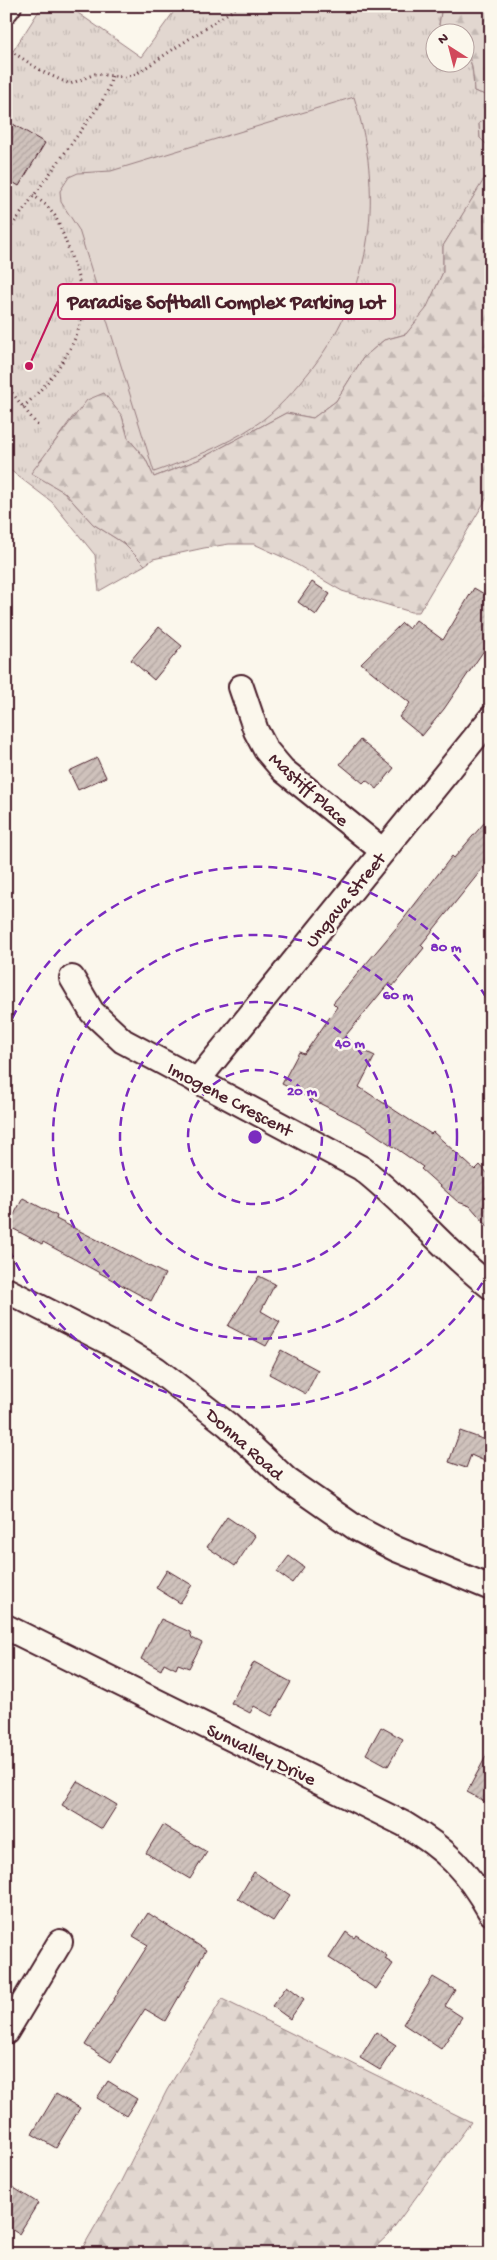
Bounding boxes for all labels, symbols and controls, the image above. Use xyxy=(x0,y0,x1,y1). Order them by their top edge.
north arrow xyxy=(424,22,474,72)
text: N xyxy=(435,30,453,49)
callout: Paradise Softball Complex Parking Lot xyxy=(58,284,395,319)
text: Paradise Softball Complex Parking Lot xyxy=(66,293,386,316)
street label: Mastiff Place xyxy=(263,749,353,833)
street label: Ungava Street xyxy=(301,847,393,953)
text: 80 m xyxy=(431,939,462,957)
text: 60 m xyxy=(383,987,414,1005)
text: 40 m xyxy=(334,1035,365,1053)
street label: Imogene Crescent xyxy=(163,1058,298,1145)
text: 20 m xyxy=(287,1083,317,1101)
centre of rings xyxy=(246,1128,264,1146)
street label: Donna Road xyxy=(198,1403,289,1488)
street label: Sunvalley Drive xyxy=(202,1720,319,1793)

